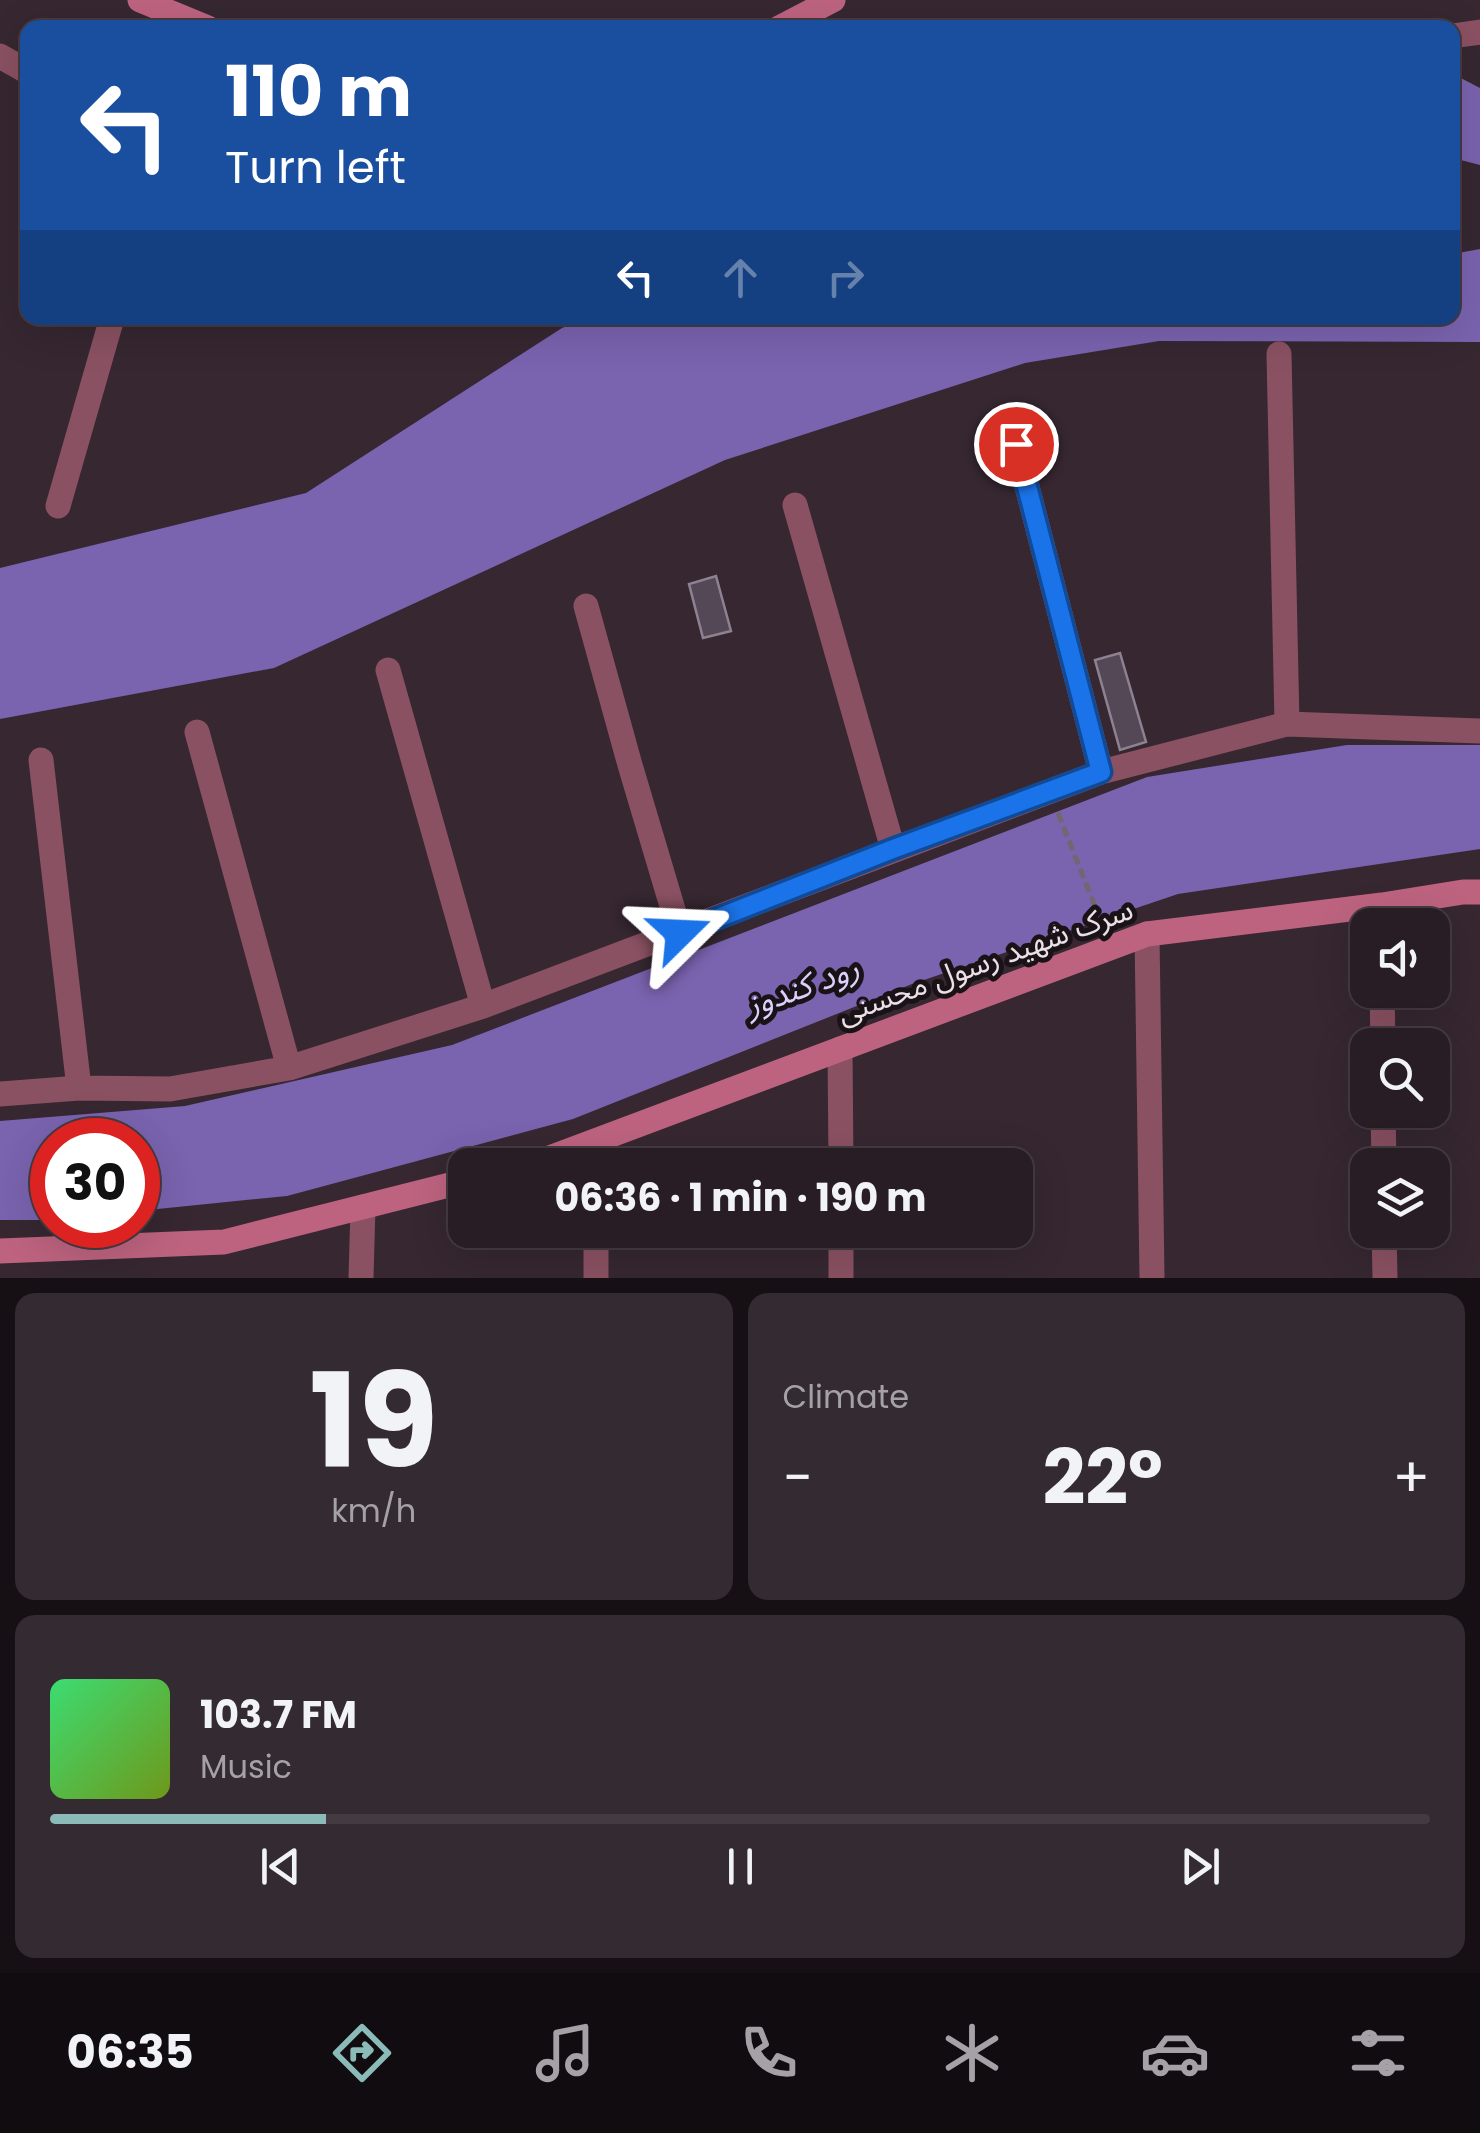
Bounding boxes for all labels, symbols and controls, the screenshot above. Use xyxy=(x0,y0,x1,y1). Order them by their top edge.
text: 110 m xyxy=(225,42,412,141)
icon: left xyxy=(60,60,190,190)
text: Turn left xyxy=(225,136,406,199)
icon: left xyxy=(608,250,663,305)
icon: ahead xyxy=(713,250,768,305)
icon: right xyxy=(818,250,873,305)
pin xyxy=(974,402,1059,487)
icon: arrive xyxy=(989,417,1044,472)
position arrow xyxy=(628,881,732,985)
street label: سرک شهید رسول محسنی xyxy=(831,887,1139,1035)
map controls xyxy=(1350,908,1450,1248)
button: sound xyxy=(1350,908,1450,1008)
water label: رود کندوز xyxy=(736,945,865,1028)
button: search xyxy=(1350,1028,1450,1128)
speed limit sign: 30 xyxy=(30,1118,160,1248)
button: layers xyxy=(1350,1148,1450,1248)
text: 06:36 · 1 min · 190 m xyxy=(554,1171,927,1224)
text: 19 xyxy=(309,1330,438,1513)
text: Climate xyxy=(783,1374,909,1419)
text: 22° xyxy=(1042,1425,1163,1530)
text: − xyxy=(783,1439,813,1516)
text: + xyxy=(1392,1439,1430,1516)
text: km/h xyxy=(331,1488,416,1533)
text: 103.7 FM xyxy=(200,1688,357,1741)
text: Music xyxy=(200,1744,292,1789)
icon: previous xyxy=(253,1839,308,1894)
icon: pause xyxy=(713,1839,768,1894)
icon: next xyxy=(1173,1839,1228,1894)
icon: directions xyxy=(327,2018,397,2088)
icon: music xyxy=(530,2018,600,2088)
icon: phone xyxy=(734,2018,804,2088)
icon: climate xyxy=(937,2018,1007,2088)
icon: car xyxy=(1140,2018,1210,2088)
icon: filters xyxy=(1343,2018,1413,2088)
text: 06:35 xyxy=(67,2021,194,2084)

